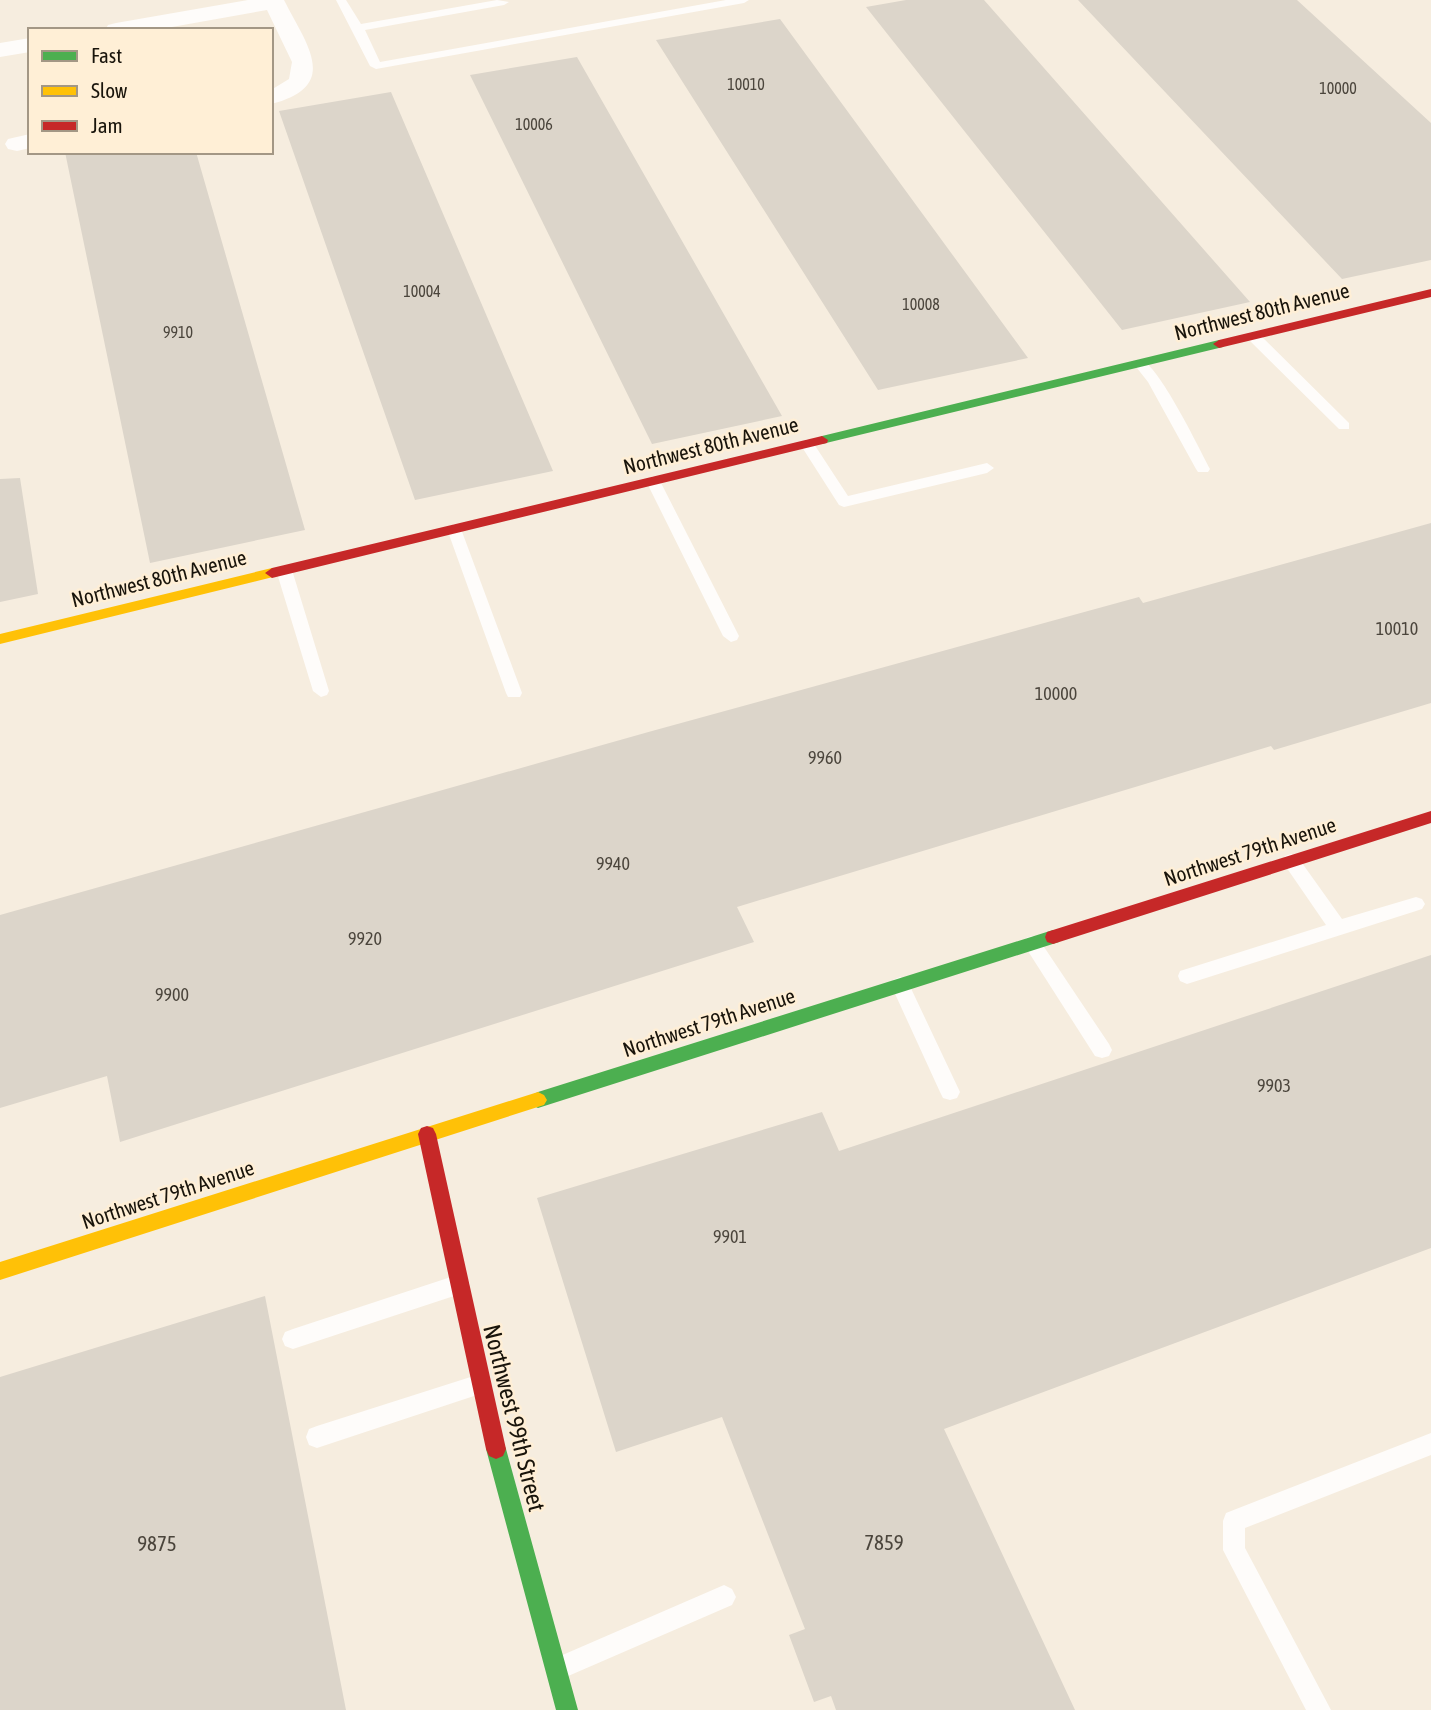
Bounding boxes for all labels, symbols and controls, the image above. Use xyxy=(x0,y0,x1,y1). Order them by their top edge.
legend xyxy=(28,28,273,154)
text: Fast xyxy=(91,43,122,67)
house number: 10010 xyxy=(727,75,765,93)
text: Slow xyxy=(91,78,128,102)
house number: 10000 xyxy=(1319,79,1357,97)
text: Jam xyxy=(91,113,123,137)
house number: 10006 xyxy=(515,115,553,133)
street label: Northwest 80th Avenue xyxy=(1172,278,1352,344)
house number: 10004 xyxy=(403,282,441,300)
house number: 10008 xyxy=(902,295,940,313)
house number: 9910 xyxy=(163,323,193,341)
street label: Northwest 80th Avenue xyxy=(621,412,801,478)
street label: Northwest 80th Avenue xyxy=(69,545,249,611)
house number: 10010 xyxy=(1376,618,1418,639)
house number: 10000 xyxy=(1035,683,1077,704)
house number: 9960 xyxy=(808,747,842,768)
street label: Northwest 79th Avenue xyxy=(1161,812,1339,890)
house number: 9940 xyxy=(596,853,630,874)
house number: 9920 xyxy=(348,928,382,949)
street label: Northwest 79th Avenue xyxy=(620,983,798,1061)
house number: 9900 xyxy=(155,984,189,1005)
house number: 9903 xyxy=(1257,1075,1291,1096)
street label: Northwest 79th Avenue xyxy=(79,1155,257,1233)
house number: 9901 xyxy=(713,1226,747,1247)
street label: Northwest 99th Street xyxy=(478,1322,551,1514)
house number: 7859 xyxy=(864,1530,904,1554)
house number: 9875 xyxy=(137,1531,177,1555)

